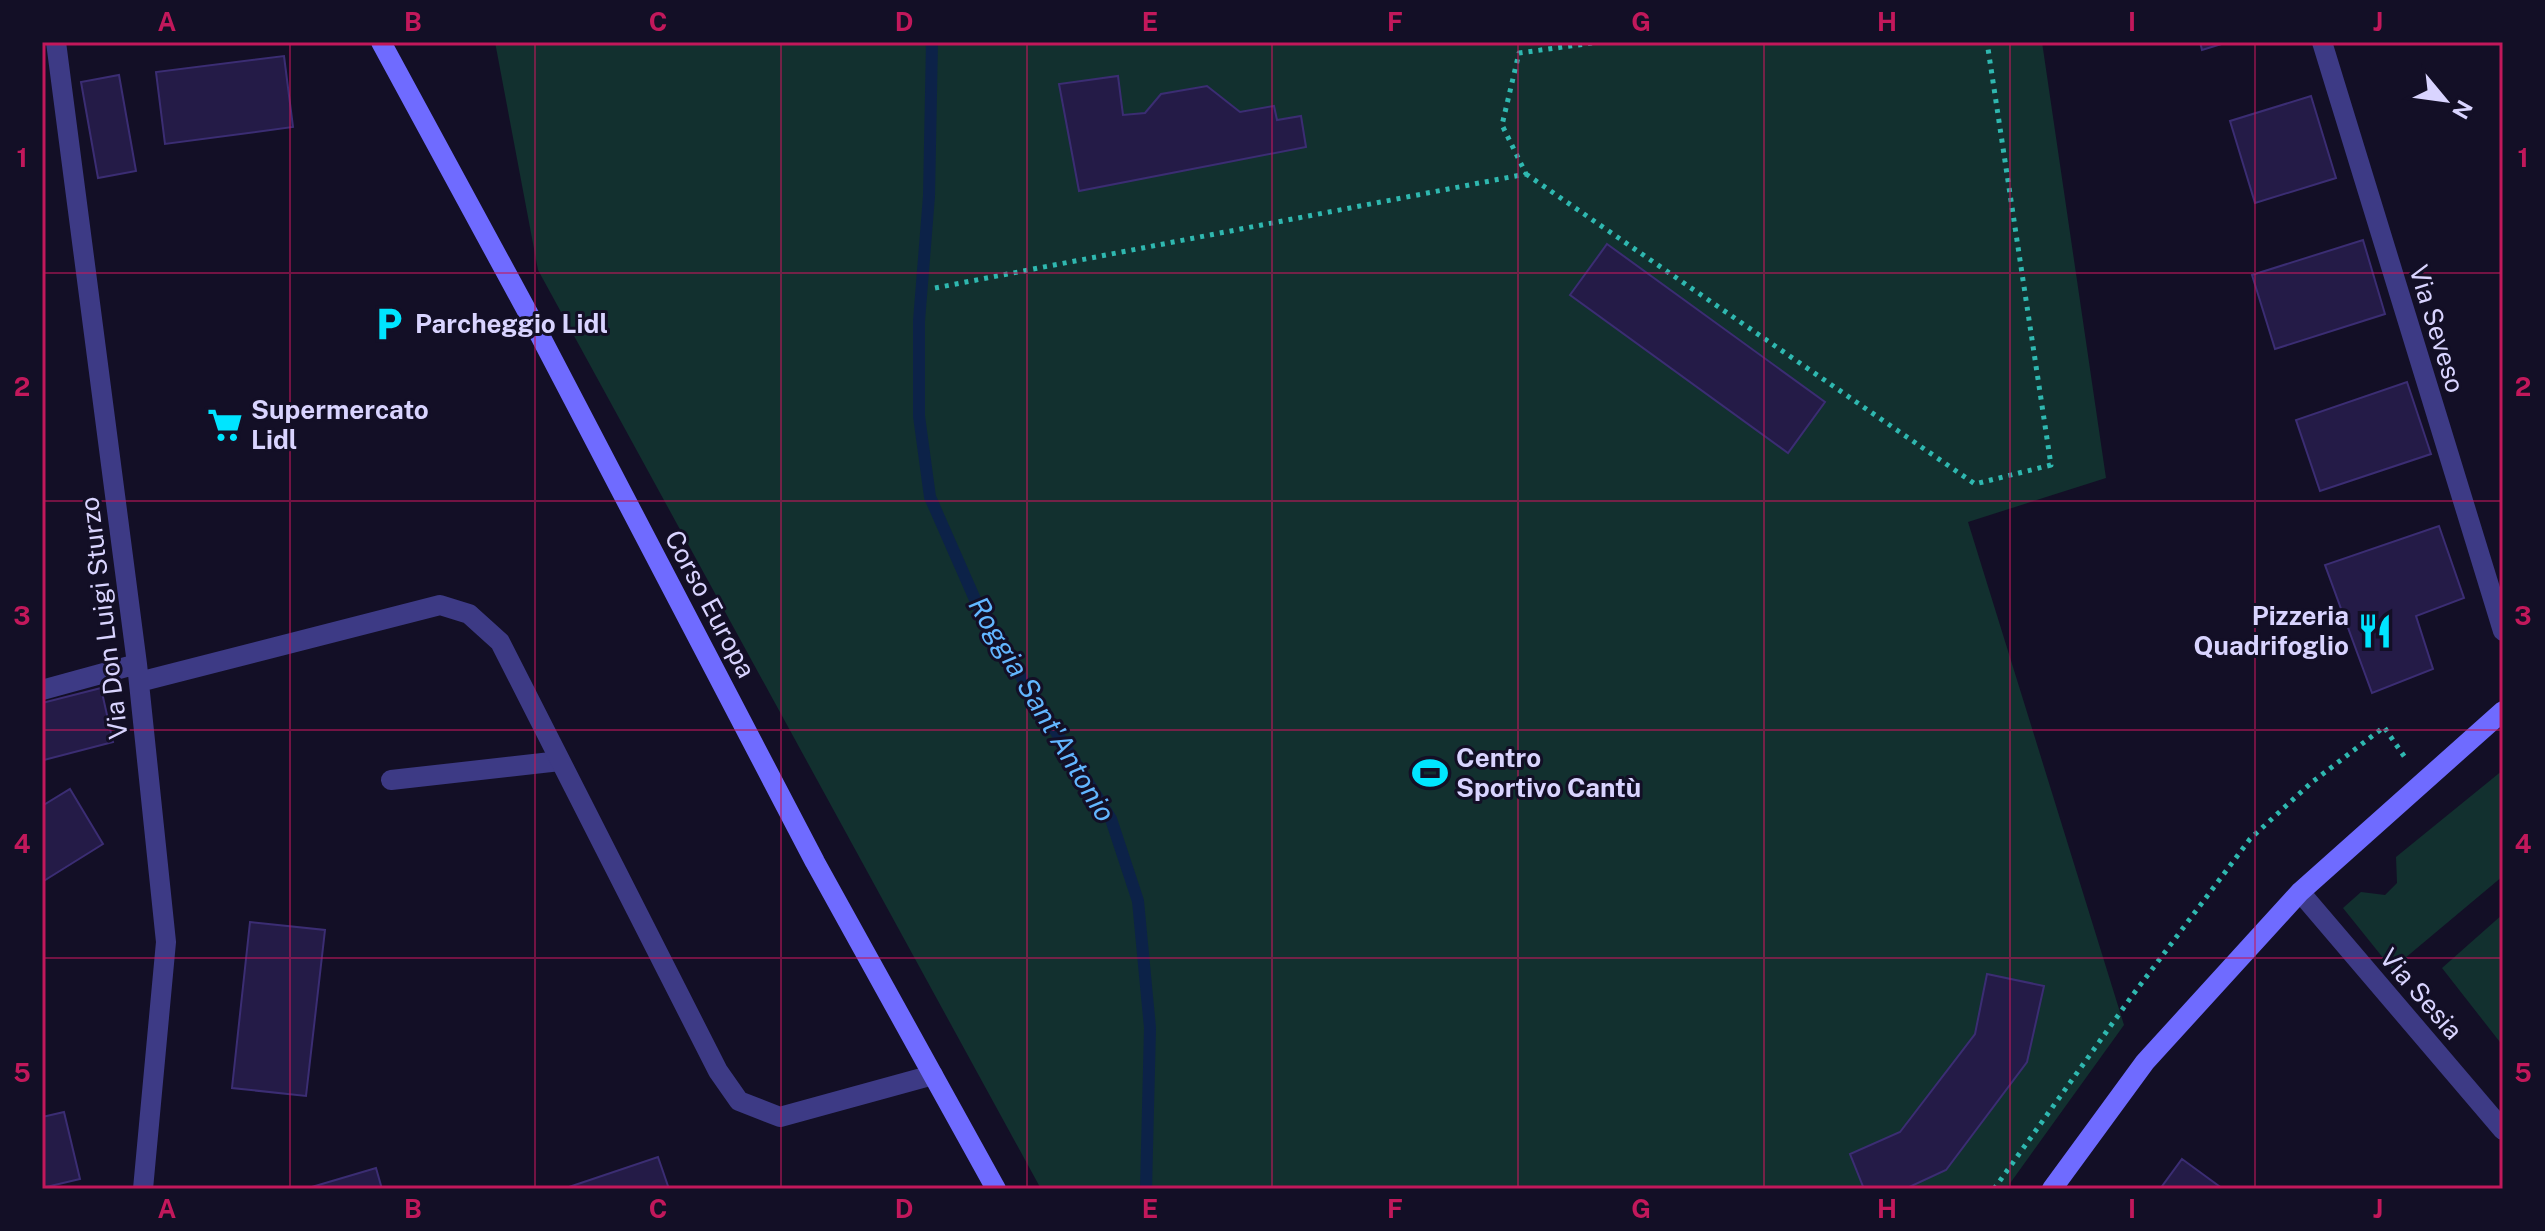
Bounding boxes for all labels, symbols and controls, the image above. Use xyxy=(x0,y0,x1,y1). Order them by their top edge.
text: A xyxy=(158,6,177,37)
text: B xyxy=(404,6,422,37)
text: C xyxy=(649,6,667,37)
text: D xyxy=(895,6,913,37)
text: E xyxy=(1142,6,1158,37)
text: F xyxy=(1387,6,1403,37)
text: G xyxy=(1631,6,1651,37)
text: H xyxy=(1877,6,1897,37)
text: I xyxy=(2128,6,2136,37)
text: J xyxy=(2373,6,2383,37)
north arrow xyxy=(2405,60,2485,140)
text: N xyxy=(2447,96,2478,124)
text: 1 xyxy=(16,142,28,173)
text: 1 xyxy=(2517,142,2529,173)
street label: Via Seveso xyxy=(2403,261,2472,396)
parking icon: Parcheggio Lidl xyxy=(370,305,408,343)
place label: Parcheggio Lidl xyxy=(415,308,608,339)
text: 2 xyxy=(14,371,30,402)
text: 2 xyxy=(2515,371,2531,402)
place label: Supermercato Lidl xyxy=(251,394,429,455)
supermarket icon: Supermercato Lidl xyxy=(206,406,244,444)
street label: Via Don Luigi Sturzo xyxy=(73,495,134,741)
street label: Corso Europa xyxy=(659,525,762,683)
water label: Roggia Sant'Antonio xyxy=(962,590,1123,827)
text: 3 xyxy=(13,600,31,631)
place label: Pizzeria Quadrifoglio xyxy=(2193,600,2349,661)
text: 3 xyxy=(2514,600,2532,631)
restaurant icon: Pizzeria Quadrifoglio xyxy=(2356,612,2394,650)
place label: Centro Sportivo Cantù xyxy=(1456,742,1641,803)
sports icon: Centro Sportivo Cantù xyxy=(1411,754,1449,792)
text: 4 xyxy=(13,828,31,859)
text: 4 xyxy=(2514,828,2532,859)
street label: Via Sesia xyxy=(2373,942,2469,1046)
text: 5 xyxy=(13,1057,31,1088)
text: 5 xyxy=(2514,1057,2532,1088)
text: A xyxy=(158,1193,177,1224)
text: B xyxy=(404,1193,422,1224)
text: C xyxy=(649,1193,667,1224)
text: D xyxy=(895,1193,913,1224)
text: E xyxy=(1142,1193,1158,1224)
text: F xyxy=(1387,1193,1403,1224)
text: G xyxy=(1631,1193,1651,1224)
text: H xyxy=(1877,1193,1897,1224)
text: I xyxy=(2128,1193,2136,1224)
text: J xyxy=(2373,1193,2383,1224)

